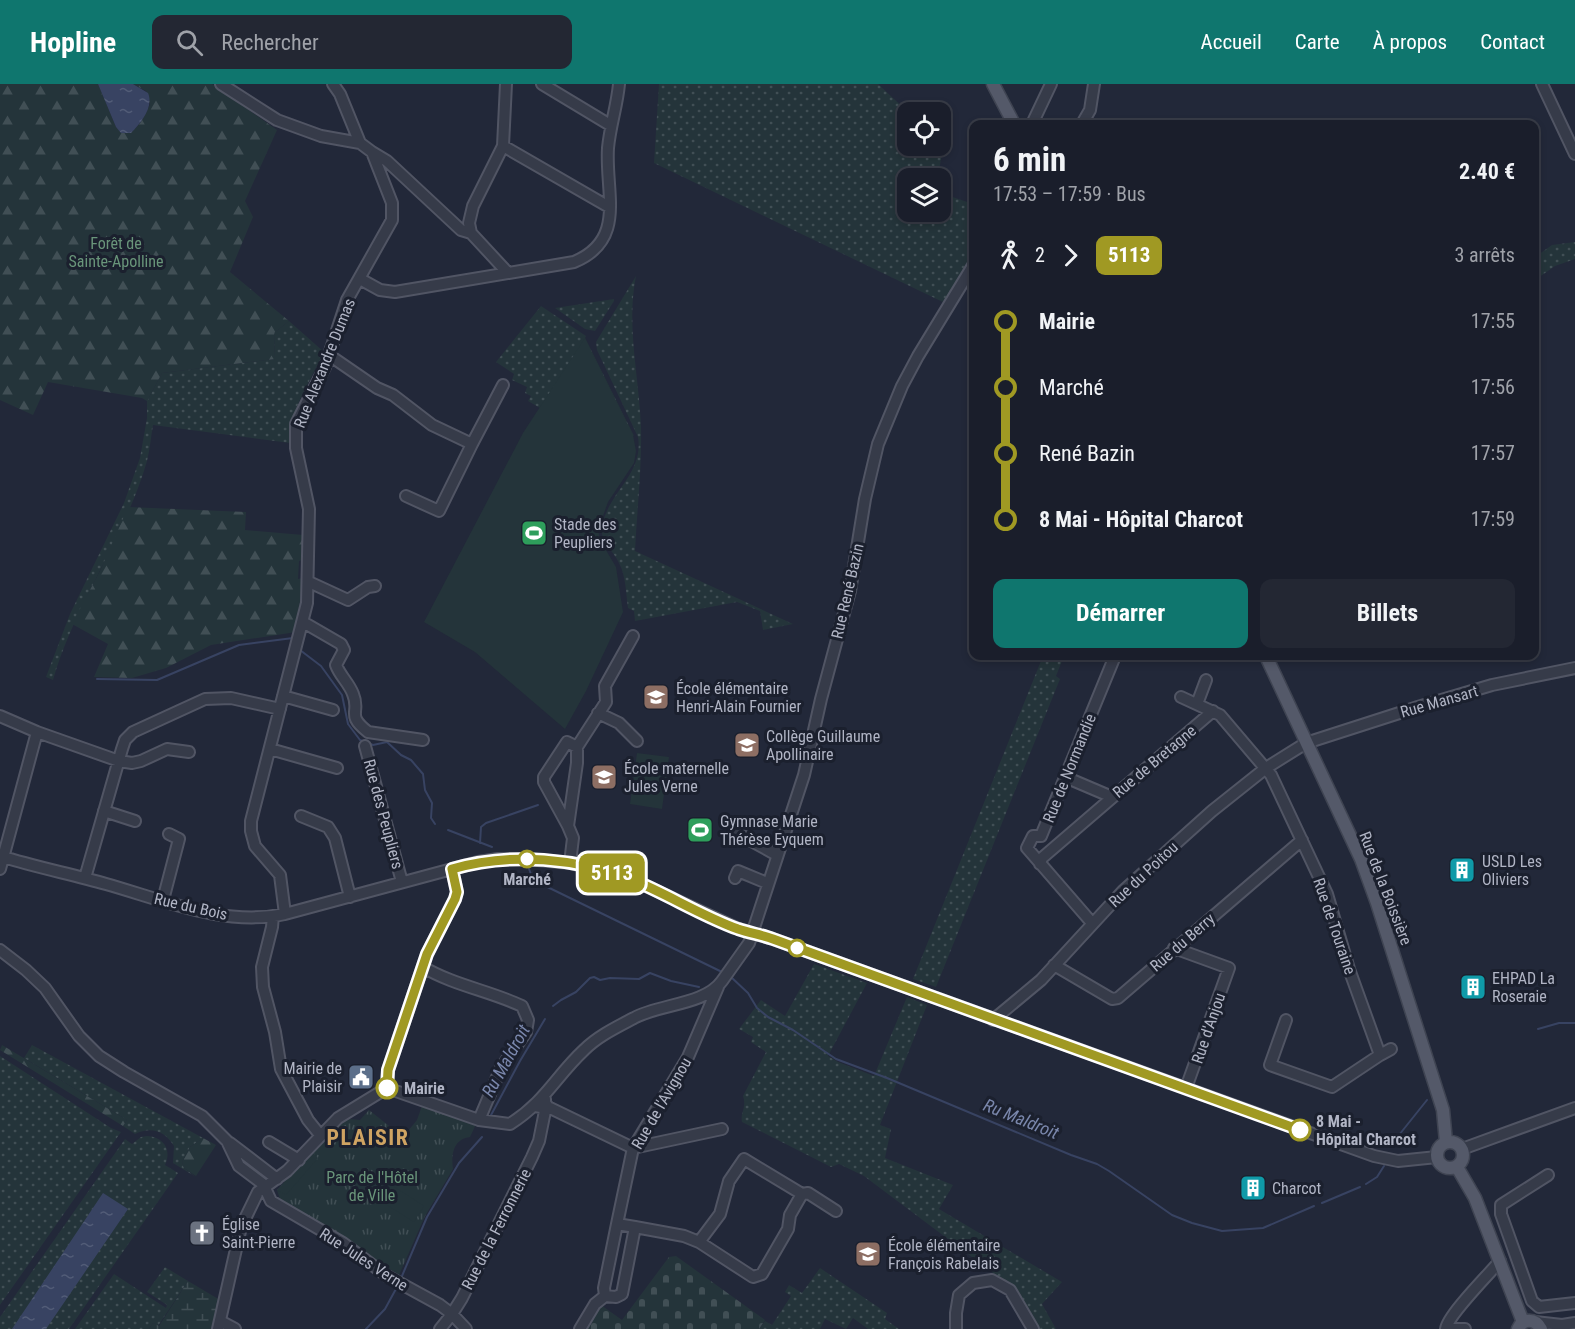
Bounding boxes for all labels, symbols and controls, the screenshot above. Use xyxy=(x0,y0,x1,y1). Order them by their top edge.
search box xyxy=(152,15,572,69)
text: Hopline xyxy=(30,26,116,59)
icon: search xyxy=(173,26,206,59)
text: Rechercher xyxy=(221,30,319,55)
text: Accueil xyxy=(1201,30,1262,54)
text: Carte xyxy=(1295,30,1340,54)
text: À propos xyxy=(1373,30,1447,54)
text: Contact xyxy=(1480,30,1545,54)
map controls xyxy=(897,102,951,222)
button: locate xyxy=(897,102,951,156)
text: 6 min xyxy=(993,140,1066,179)
text: 2.40 € xyxy=(1459,159,1515,184)
button: layers xyxy=(897,168,951,222)
text: 17:53 – 17:59 · Bus xyxy=(993,182,1146,206)
park label: Forêt de Sainte-Apolline xyxy=(69,234,164,271)
icon: walk xyxy=(993,239,1026,272)
icon: forward xyxy=(1054,239,1087,272)
text: 2 xyxy=(1035,243,1045,267)
text: 5113 xyxy=(1108,243,1150,267)
text: 3 arrêts xyxy=(1455,243,1515,267)
street label: Rue Alexandre Dumas xyxy=(290,296,359,431)
text: Mairie xyxy=(1039,309,1095,334)
text: 17:55 xyxy=(1471,309,1515,333)
text: Marché xyxy=(1039,375,1104,400)
text: 17:56 xyxy=(1471,375,1515,399)
text: René Bazin xyxy=(1039,441,1135,466)
text: 17:57 xyxy=(1471,441,1515,465)
text: 8 Mai - Hôpital Charcot xyxy=(1039,507,1243,532)
text: 17:59 xyxy=(1471,507,1515,531)
place label: Stade des Peupliers xyxy=(554,515,617,552)
sports icon: Stade des Peupliers xyxy=(519,518,549,548)
street label: Rue René Bazin xyxy=(827,542,868,641)
button: Démarrer xyxy=(993,579,1248,648)
button: Billets xyxy=(1260,579,1515,648)
place label: École élémentaire Henri-Alain Fournier xyxy=(676,679,801,716)
street label: Rue Mansart xyxy=(1398,681,1480,722)
school or university icon: École élémentaire Henri-Alain Fournier xyxy=(641,682,671,712)
street label: Rue de Normandie xyxy=(1039,711,1100,825)
street label: Rue de Bretagne xyxy=(1109,721,1200,802)
place label: Collège Guillaume Apollinaire xyxy=(766,727,880,764)
school or university icon: Collège Guillaume Apollinaire xyxy=(732,730,762,760)
street label: Rue des Peupliers xyxy=(360,757,407,871)
place label: École maternelle Jules Verne xyxy=(624,759,729,796)
school or university icon: École maternelle Jules Verne xyxy=(589,762,619,792)
place label: Gymnase Marie Thérèse Eyquem xyxy=(720,812,824,849)
sports icon: Gymnase Marie Thérèse Eyquem xyxy=(685,815,715,845)
street label: Rue de la Boissière xyxy=(1355,829,1416,948)
street label: Rue du Poitou xyxy=(1105,838,1182,911)
marker: Marché xyxy=(518,850,536,868)
place label: USLD Les Oliviers xyxy=(1482,852,1542,889)
line badge: 5113 xyxy=(570,854,654,892)
building icon: USLD Les Oliviers xyxy=(1447,855,1477,885)
text: 5113 xyxy=(591,861,633,885)
place label: Marché xyxy=(503,870,551,889)
street label: Rue de Touraine xyxy=(1309,875,1360,977)
street label: Rue du Bois xyxy=(152,889,229,924)
street label: Rue du Berry xyxy=(1146,909,1219,976)
unlabelled marker xyxy=(788,939,806,957)
place label: EHPAD La Roseraie xyxy=(1492,969,1555,1006)
building icon: EHPAD La Roseraie xyxy=(1458,972,1488,1002)
street label: Rue d'Anjou xyxy=(1188,990,1229,1066)
water label: Ru Maldroit xyxy=(477,1020,534,1100)
street label: Rue de l'Avignou xyxy=(628,1054,695,1153)
place label: Mairie de Plaisir xyxy=(283,1059,342,1096)
public building icon: Mairie de Plaisir xyxy=(346,1062,376,1092)
marker: Mairie xyxy=(376,1077,398,1099)
place label: Mairie xyxy=(404,1079,445,1098)
water label: Ru Maldroit xyxy=(981,1094,1063,1143)
place label: 8 Mai - Hôpital Charcot xyxy=(1316,1112,1416,1149)
marker: 8 Mai - Hôpital Charcot xyxy=(1289,1119,1311,1141)
district label: PLAISIR xyxy=(327,1125,409,1150)
street label: Rue de la Ferronnerie xyxy=(458,1166,535,1293)
park label: Parc de l'Hôtel de Ville xyxy=(326,1168,418,1205)
building icon: Charcot xyxy=(1238,1173,1268,1203)
place label: Charcot xyxy=(1272,1179,1322,1198)
place label: Église Saint-Pierre xyxy=(222,1215,295,1252)
church icon: Église Saint-Pierre xyxy=(187,1218,217,1248)
street label: Rue Jules Verne xyxy=(316,1224,411,1295)
place label: École élémentaire François Rabelais xyxy=(888,1236,1000,1273)
school or university icon: École élémentaire François Rabelais xyxy=(853,1239,883,1269)

